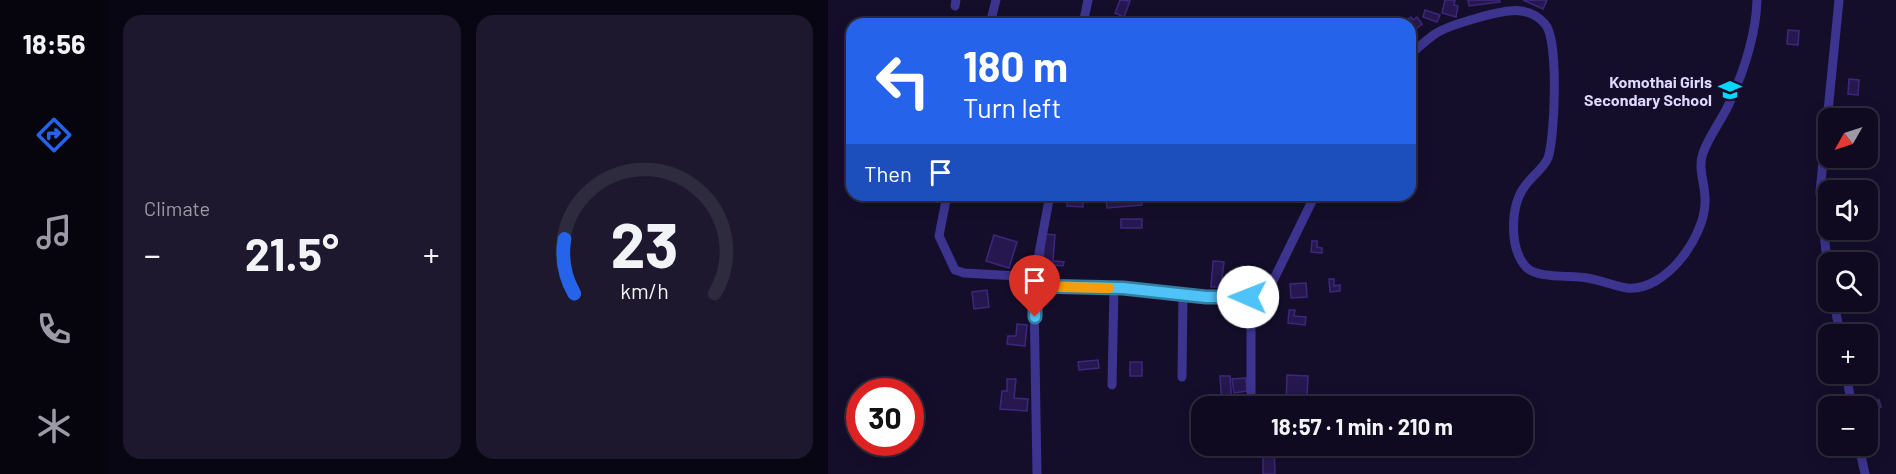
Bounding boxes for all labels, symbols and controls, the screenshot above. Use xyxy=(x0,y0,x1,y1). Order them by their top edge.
text: 18:56 xyxy=(22,27,86,59)
text: 180 m xyxy=(963,40,1068,90)
icon: left xyxy=(864,42,942,120)
place label: Komothai Girls Secondary School xyxy=(1584,72,1712,109)
school or university icon: Komothai Girls Secondary School xyxy=(1717,77,1743,103)
text: Turn left xyxy=(963,91,1061,123)
north arrow xyxy=(1818,108,1878,168)
map controls xyxy=(1818,108,1878,456)
icon: directions xyxy=(33,114,75,156)
icon: arrive xyxy=(924,156,957,189)
text: Then xyxy=(864,160,912,186)
button: sound xyxy=(1818,180,1878,240)
text: Climate xyxy=(144,196,210,220)
text: 23 xyxy=(610,206,678,280)
icon: music xyxy=(33,211,75,253)
text: 21.5° xyxy=(245,226,339,280)
text: − xyxy=(144,234,161,274)
text: + xyxy=(423,234,440,274)
button: search xyxy=(1818,252,1878,312)
pin xyxy=(1009,255,1060,317)
icon: arrive xyxy=(1018,264,1051,297)
position arrow xyxy=(1216,265,1280,329)
text: km/h xyxy=(620,278,669,303)
icon: phone xyxy=(33,308,75,350)
button: + xyxy=(1818,324,1878,384)
speed limit sign: 30 xyxy=(846,378,924,456)
button: − xyxy=(1818,396,1878,456)
icon: climate xyxy=(33,405,75,447)
text: 18:57 · 1 min · 210 m xyxy=(1271,413,1453,439)

